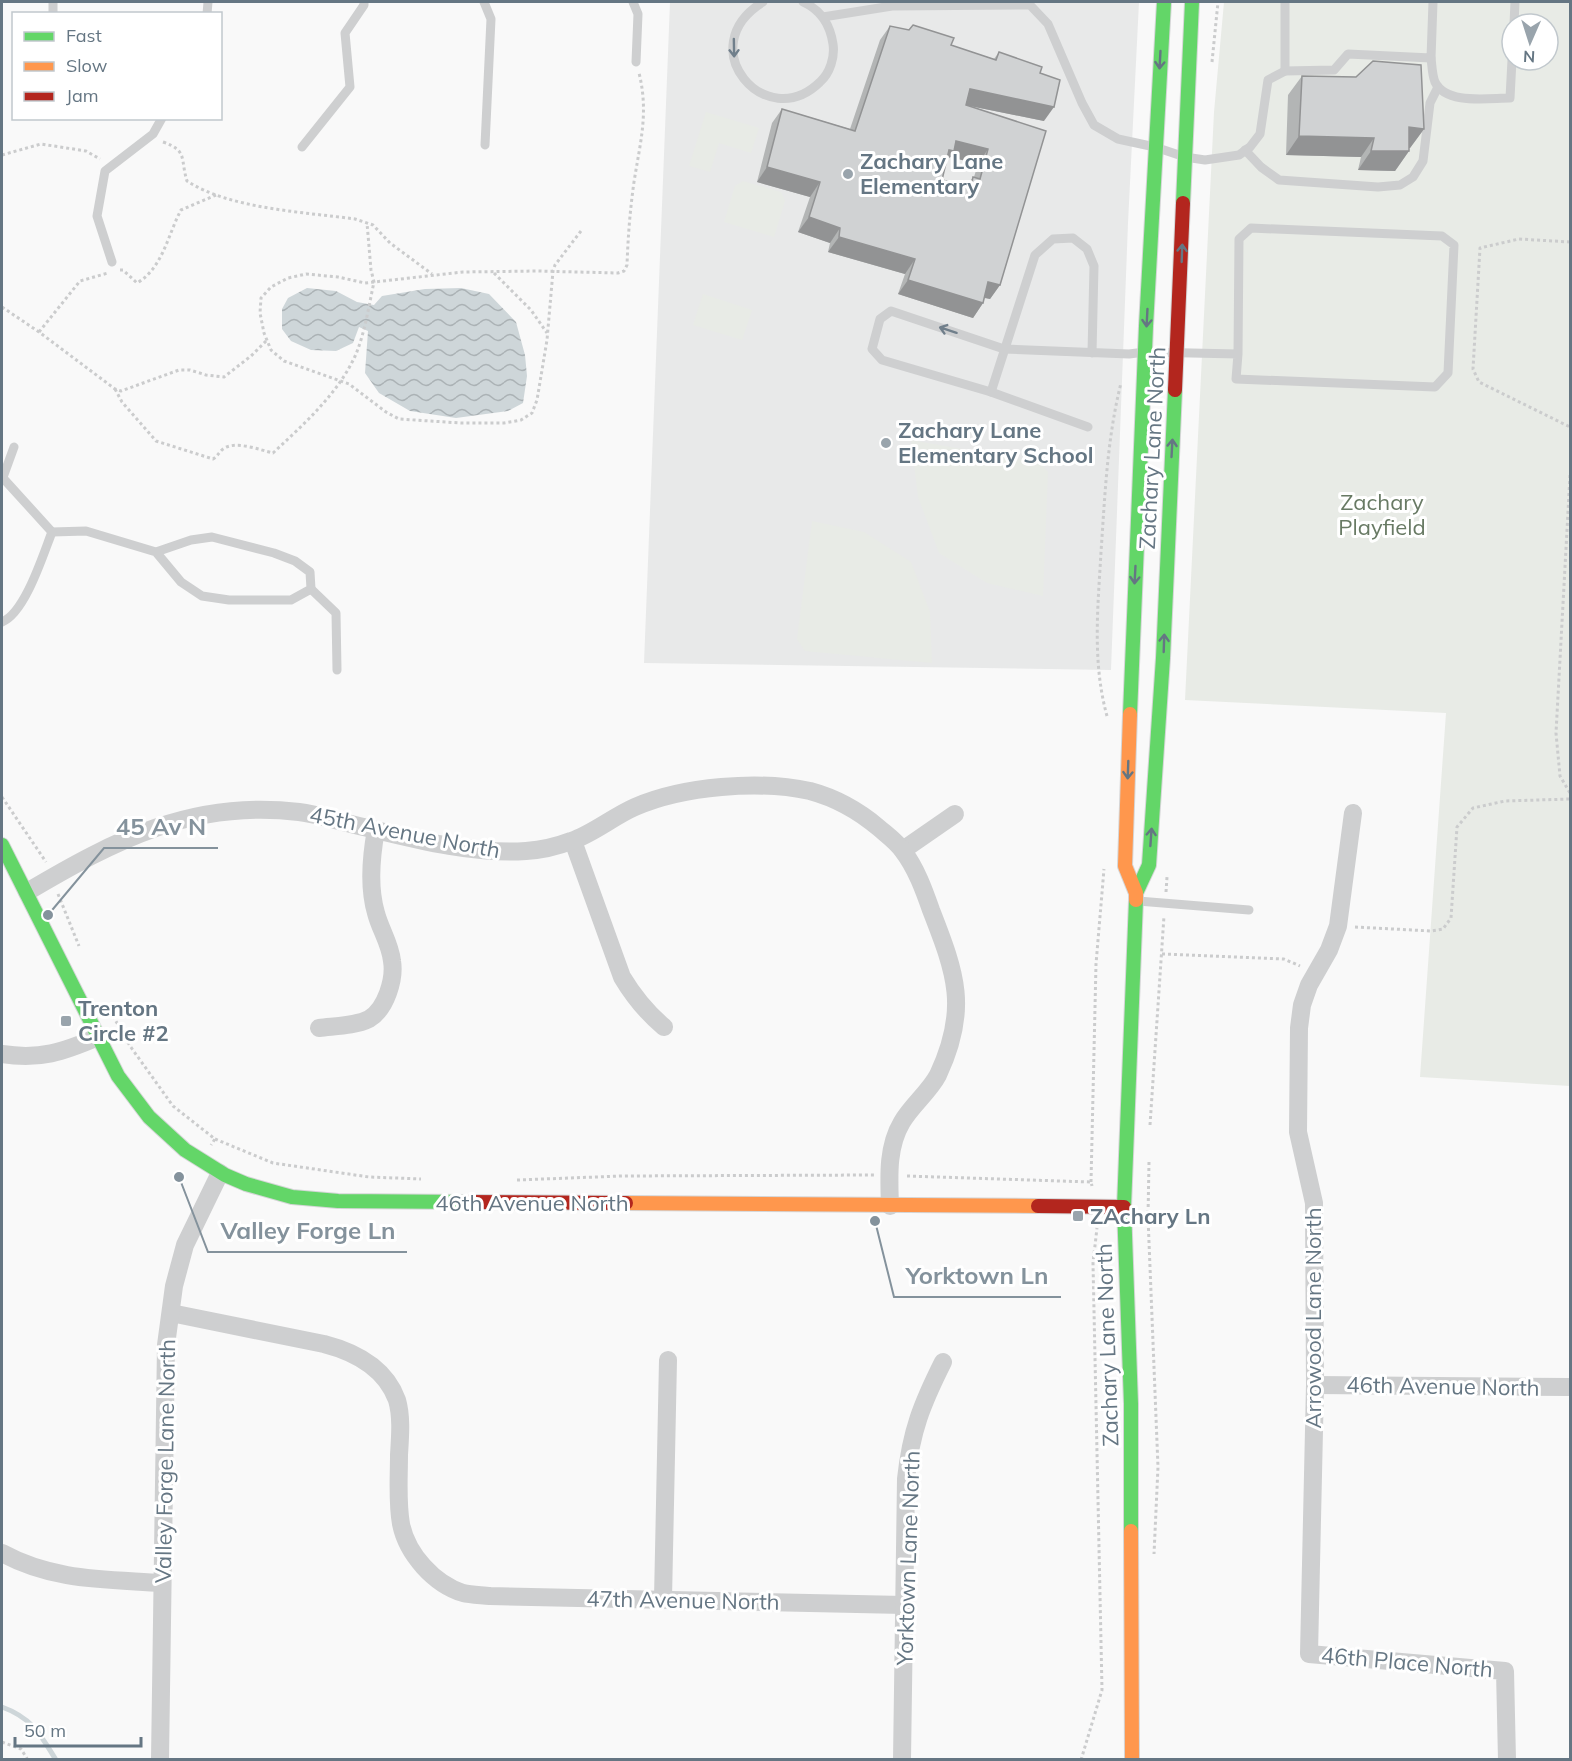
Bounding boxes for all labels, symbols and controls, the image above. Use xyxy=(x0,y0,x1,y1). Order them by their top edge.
legend xyxy=(12,12,222,120)
north arrow xyxy=(1500,12,1560,72)
text: Fast xyxy=(66,24,102,47)
one-way arrow xyxy=(728,37,740,57)
text: N xyxy=(1523,47,1536,67)
one-way arrow xyxy=(1155,49,1166,69)
text: Slow xyxy=(66,54,108,77)
text: Jam xyxy=(66,84,99,107)
place label: Zachary Lane Elementary xyxy=(860,147,1003,200)
marker: Zachary Lane Elementary xyxy=(841,167,855,181)
one-way arrow xyxy=(1176,244,1188,263)
one-way arrow xyxy=(1141,307,1152,327)
one-way arrow xyxy=(939,324,958,335)
street label: Zachary Lane North xyxy=(1133,346,1171,550)
place label: Zachary Lane Elementary School xyxy=(898,416,1094,469)
marker: Zachary Lane Elementary School xyxy=(879,436,893,450)
one-way arrow xyxy=(1167,438,1178,458)
park label: Zachary Playfield xyxy=(1338,488,1426,541)
one-way arrow xyxy=(1130,565,1141,585)
one-way arrow xyxy=(1158,633,1170,653)
one-way arrow xyxy=(1122,760,1133,780)
street label: 45th Avenue North xyxy=(307,800,503,864)
callout: 45 Av N xyxy=(104,806,218,848)
text: 45 Av N xyxy=(116,811,206,841)
one-way arrow xyxy=(1146,828,1157,848)
place label: Trenton Circle #2 xyxy=(78,994,169,1047)
marker: Trenton Circle #2 xyxy=(59,1014,73,1028)
street label: 46th Avenue North xyxy=(435,1189,629,1217)
place label: ZAchary Ln xyxy=(1090,1202,1210,1230)
street label: Arrowood Lane North xyxy=(1299,1207,1327,1429)
marker: ZAchary Ln xyxy=(1071,1209,1085,1223)
callout: Valley Forge Ln xyxy=(208,1210,407,1252)
text: Valley Forge Ln xyxy=(219,1215,396,1245)
street label: Zachary Lane North xyxy=(1089,1243,1125,1447)
callout: Yorktown Ln xyxy=(894,1255,1061,1297)
text: Yorktown Ln xyxy=(905,1260,1048,1290)
street label: Valley Forge Lane North xyxy=(149,1339,181,1583)
street label: 46th Avenue North xyxy=(1346,1370,1540,1402)
street label: Yorktown Lane North xyxy=(890,1450,926,1667)
street label: 47th Avenue North xyxy=(586,1584,780,1616)
street label: 46th Place North xyxy=(1320,1641,1494,1683)
scale bar xyxy=(15,1710,141,1748)
text: 50 m xyxy=(24,1719,66,1742)

